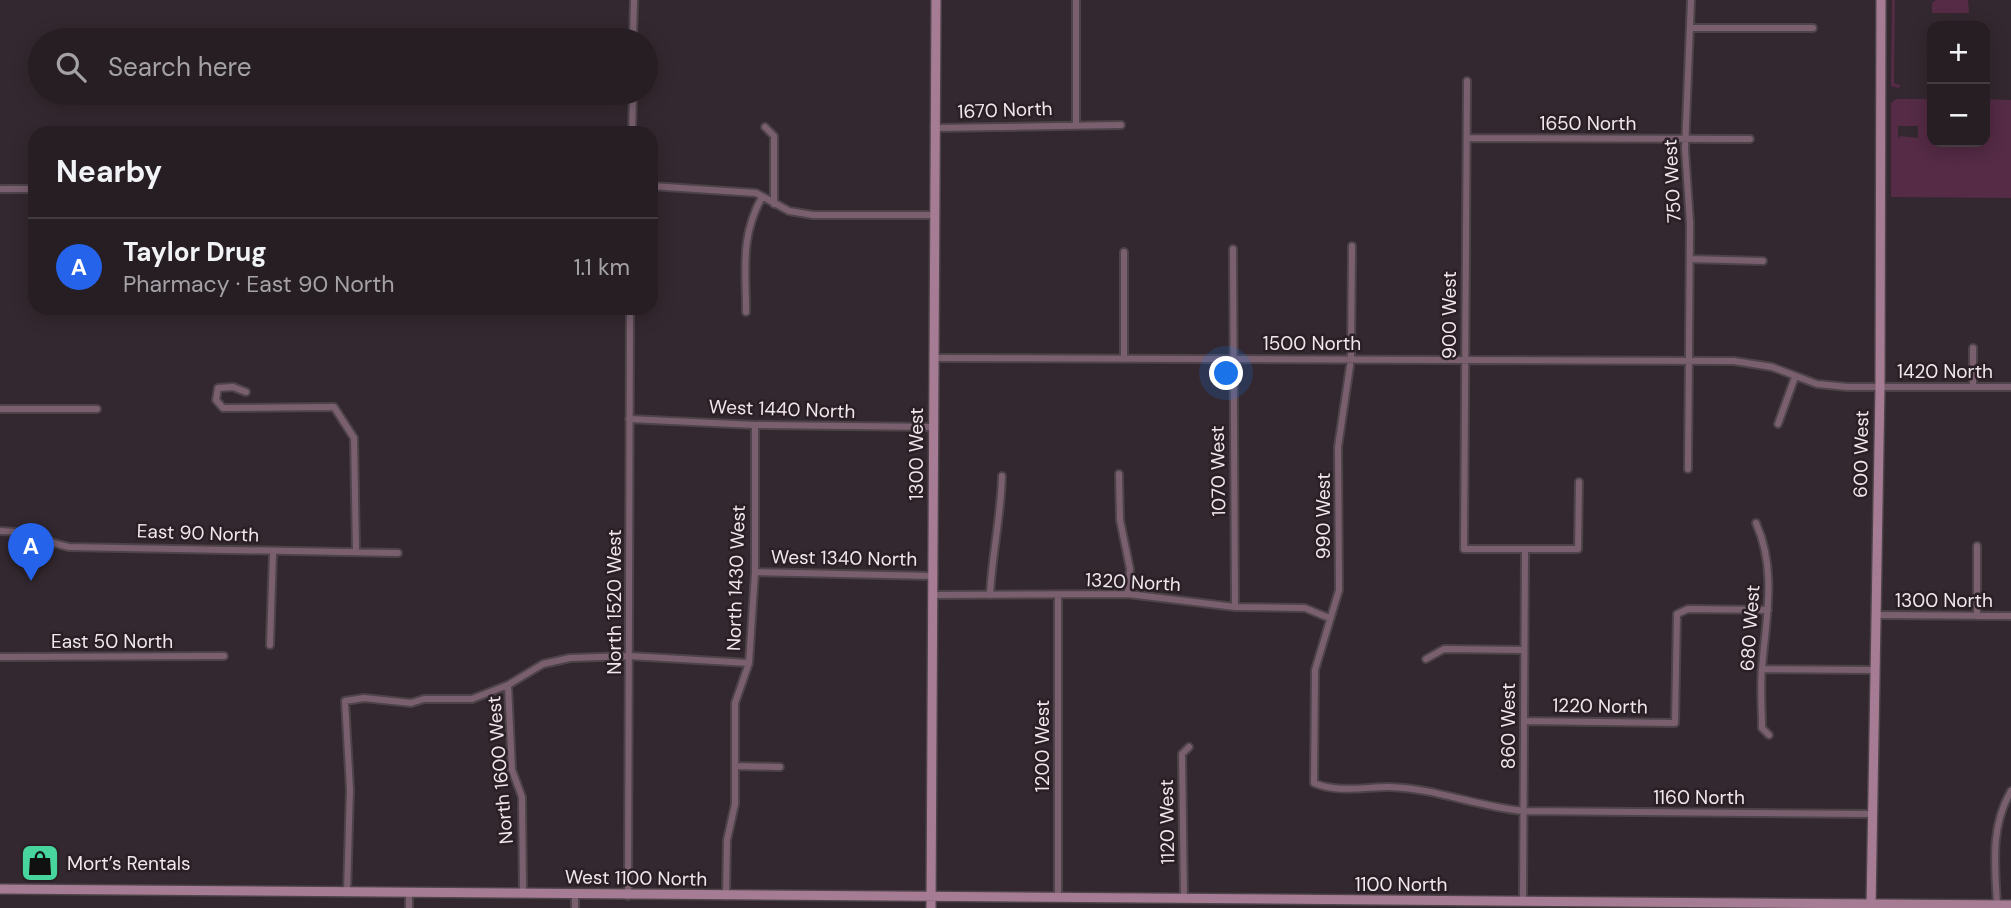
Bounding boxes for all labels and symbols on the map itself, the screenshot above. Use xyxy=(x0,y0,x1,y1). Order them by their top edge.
street label: 1670 North xyxy=(957,96,1053,124)
street label: 1650 North xyxy=(1540,111,1636,136)
street label: 750 West xyxy=(1657,138,1687,224)
street label: 900 West xyxy=(1437,271,1462,359)
street label: 1500 North xyxy=(1263,331,1361,356)
your location xyxy=(1209,356,1243,390)
street label: 1420 North xyxy=(1897,359,1993,384)
street label: West 1440 North xyxy=(708,394,856,424)
street label: 1300 West xyxy=(904,408,929,501)
street label: 600 West xyxy=(1848,410,1874,498)
street label: 1070 West xyxy=(1205,425,1231,517)
street label: 990 West xyxy=(1311,473,1336,559)
street label: North 1430 West xyxy=(721,504,751,652)
street label: East 90 North xyxy=(136,518,260,548)
pin: A xyxy=(8,523,54,581)
street label: North 1520 West xyxy=(602,529,627,675)
street label: West 1340 North xyxy=(771,544,917,572)
street label: 1320 North xyxy=(1085,567,1181,597)
street label: 680 West xyxy=(1735,584,1765,672)
street label: 1300 North xyxy=(1895,588,1993,613)
street label: East 50 North xyxy=(51,629,173,654)
street label: 860 West xyxy=(1496,683,1521,769)
street label: 1220 North xyxy=(1552,693,1648,719)
street label: North 1600 West xyxy=(481,695,519,845)
street label: 1200 West xyxy=(1030,700,1055,792)
street label: 1120 West xyxy=(1154,779,1180,865)
street label: 1160 North xyxy=(1653,785,1745,810)
shop icon: Mort’s Rentals xyxy=(19,842,61,884)
place label: Mort’s Rentals xyxy=(67,851,190,876)
street label: West 1100 North xyxy=(565,864,707,892)
street label: 1100 North xyxy=(1355,872,1447,897)

